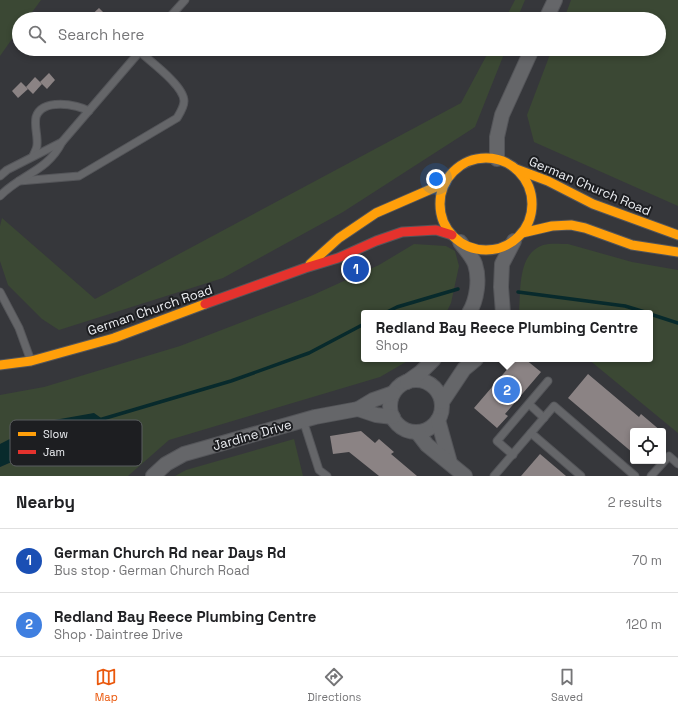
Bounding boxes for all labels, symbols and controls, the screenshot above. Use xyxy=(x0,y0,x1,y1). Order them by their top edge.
search box xyxy=(12,12,666,56)
icon: search xyxy=(26,23,48,45)
text: Search here xyxy=(58,25,144,44)
street label: German Church Road xyxy=(526,153,654,219)
your location xyxy=(426,169,446,189)
pin: 1 xyxy=(343,254,369,284)
street label: German Church Road xyxy=(85,281,215,339)
popup xyxy=(361,310,653,362)
text: Redland Bay Reece Plumbing Centre xyxy=(376,318,638,337)
text: Shop xyxy=(376,337,408,354)
pin: 2 xyxy=(494,375,520,405)
street label: Jardine Drive xyxy=(211,416,293,454)
legend xyxy=(10,420,142,466)
text: Slow xyxy=(43,427,68,441)
map controls xyxy=(630,428,666,464)
button: locate xyxy=(630,428,666,464)
text: Jam xyxy=(43,445,65,459)
text: Nearby xyxy=(16,491,75,513)
text: 2 results xyxy=(608,494,662,511)
text: German Church Rd near Days Rd xyxy=(54,543,286,562)
text: 1 xyxy=(26,552,32,569)
text: 70 m xyxy=(632,552,662,569)
text: Bus stop · German Church Road xyxy=(54,562,250,579)
text: Redland Bay Reece Plumbing Centre xyxy=(54,607,316,626)
text: 2 xyxy=(25,616,33,633)
text: 120 m xyxy=(626,616,662,633)
text: Shop · Daintree Drive xyxy=(54,626,183,643)
tab: Map xyxy=(95,666,118,704)
tab: Directions xyxy=(307,666,361,704)
tab: Saved xyxy=(551,666,583,704)

